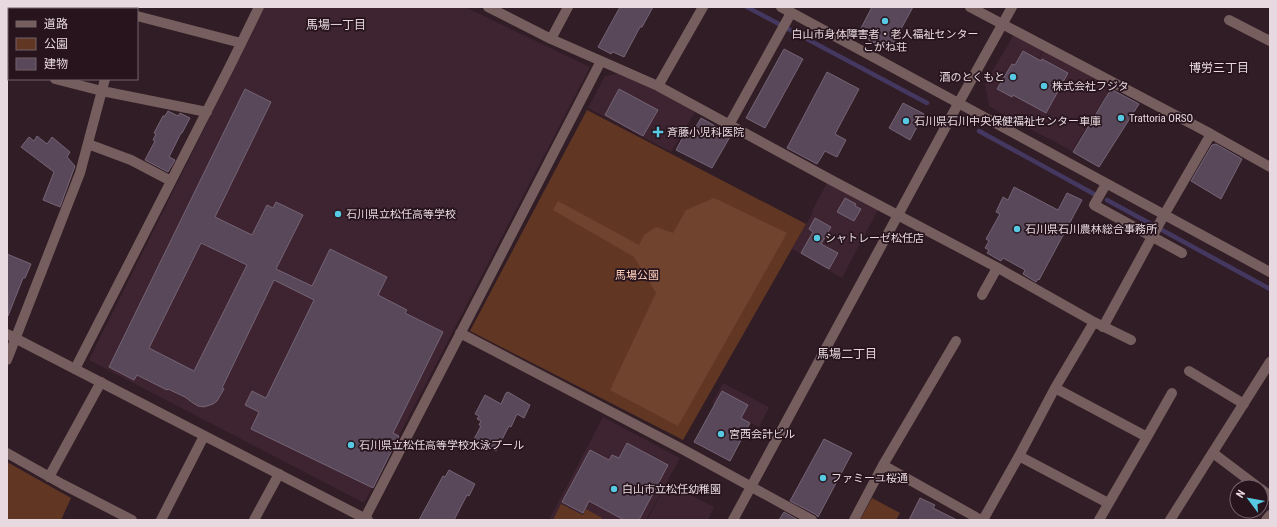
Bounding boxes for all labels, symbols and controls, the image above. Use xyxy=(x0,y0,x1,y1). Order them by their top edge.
legend xyxy=(8,8,138,80)
marker: 白山市身体障害者・老人福祉センター こがね荘 xyxy=(880,16,890,26)
text: 道路 xyxy=(44,17,68,31)
district label: 馬場一丁目 xyxy=(306,18,366,32)
place label: 白山市身体障害者・老人福祉センター こがね荘 xyxy=(792,28,979,54)
text: 公園 xyxy=(44,37,68,51)
text: 建物 xyxy=(44,57,68,71)
district label: 博労三丁目 xyxy=(1189,61,1249,75)
place label: 酒のとくもと xyxy=(940,71,1005,84)
marker: 酒のとくもと xyxy=(1008,72,1018,82)
place label: 株式会社フジタ xyxy=(1052,80,1129,93)
marker: 株式会社フジタ xyxy=(1039,81,1049,91)
place label: Trattoria ORSO xyxy=(1129,112,1193,125)
marker: Trattoria ORSO xyxy=(1116,113,1126,123)
place label: 石川県石川中央保健福祉センター車庫 xyxy=(914,115,1101,128)
marker: 石川県石川中央保健福祉センター車庫 xyxy=(901,116,911,126)
marker: 斉藤小児科医院 xyxy=(652,126,664,138)
place label: 斉藤小児科医院 xyxy=(667,126,744,139)
place label: 石川県立松任高等学校 xyxy=(346,208,456,221)
marker: 石川県立松任高等学校 xyxy=(333,209,343,219)
place label: 石川県石川農林総合事務所 xyxy=(1025,223,1158,236)
marker: 石川県石川農林総合事務所 xyxy=(1012,224,1022,234)
place label: シャトレーゼ松任店 xyxy=(825,232,924,245)
marker: シャトレーゼ松任店 xyxy=(812,233,822,243)
park label: 馬場公園 xyxy=(615,269,659,282)
district label: 馬場二丁目 xyxy=(817,347,877,361)
place label: 宮西会計ビル xyxy=(729,428,795,441)
marker: 宮西会計ビル xyxy=(716,429,726,439)
place label: 石川県立松任高等学校水泳プール xyxy=(359,439,524,452)
marker: 石川県立松任高等学校水泳プール xyxy=(346,440,356,450)
place label: ファミーユ桜通 xyxy=(831,472,908,485)
marker: ファミーユ桜通 xyxy=(818,473,828,483)
north arrow xyxy=(1229,479,1269,519)
place label: 白山市立松任幼稚園 xyxy=(622,483,721,496)
marker: 白山市立松任幼稚園 xyxy=(609,484,619,494)
text: N xyxy=(1234,487,1248,500)

